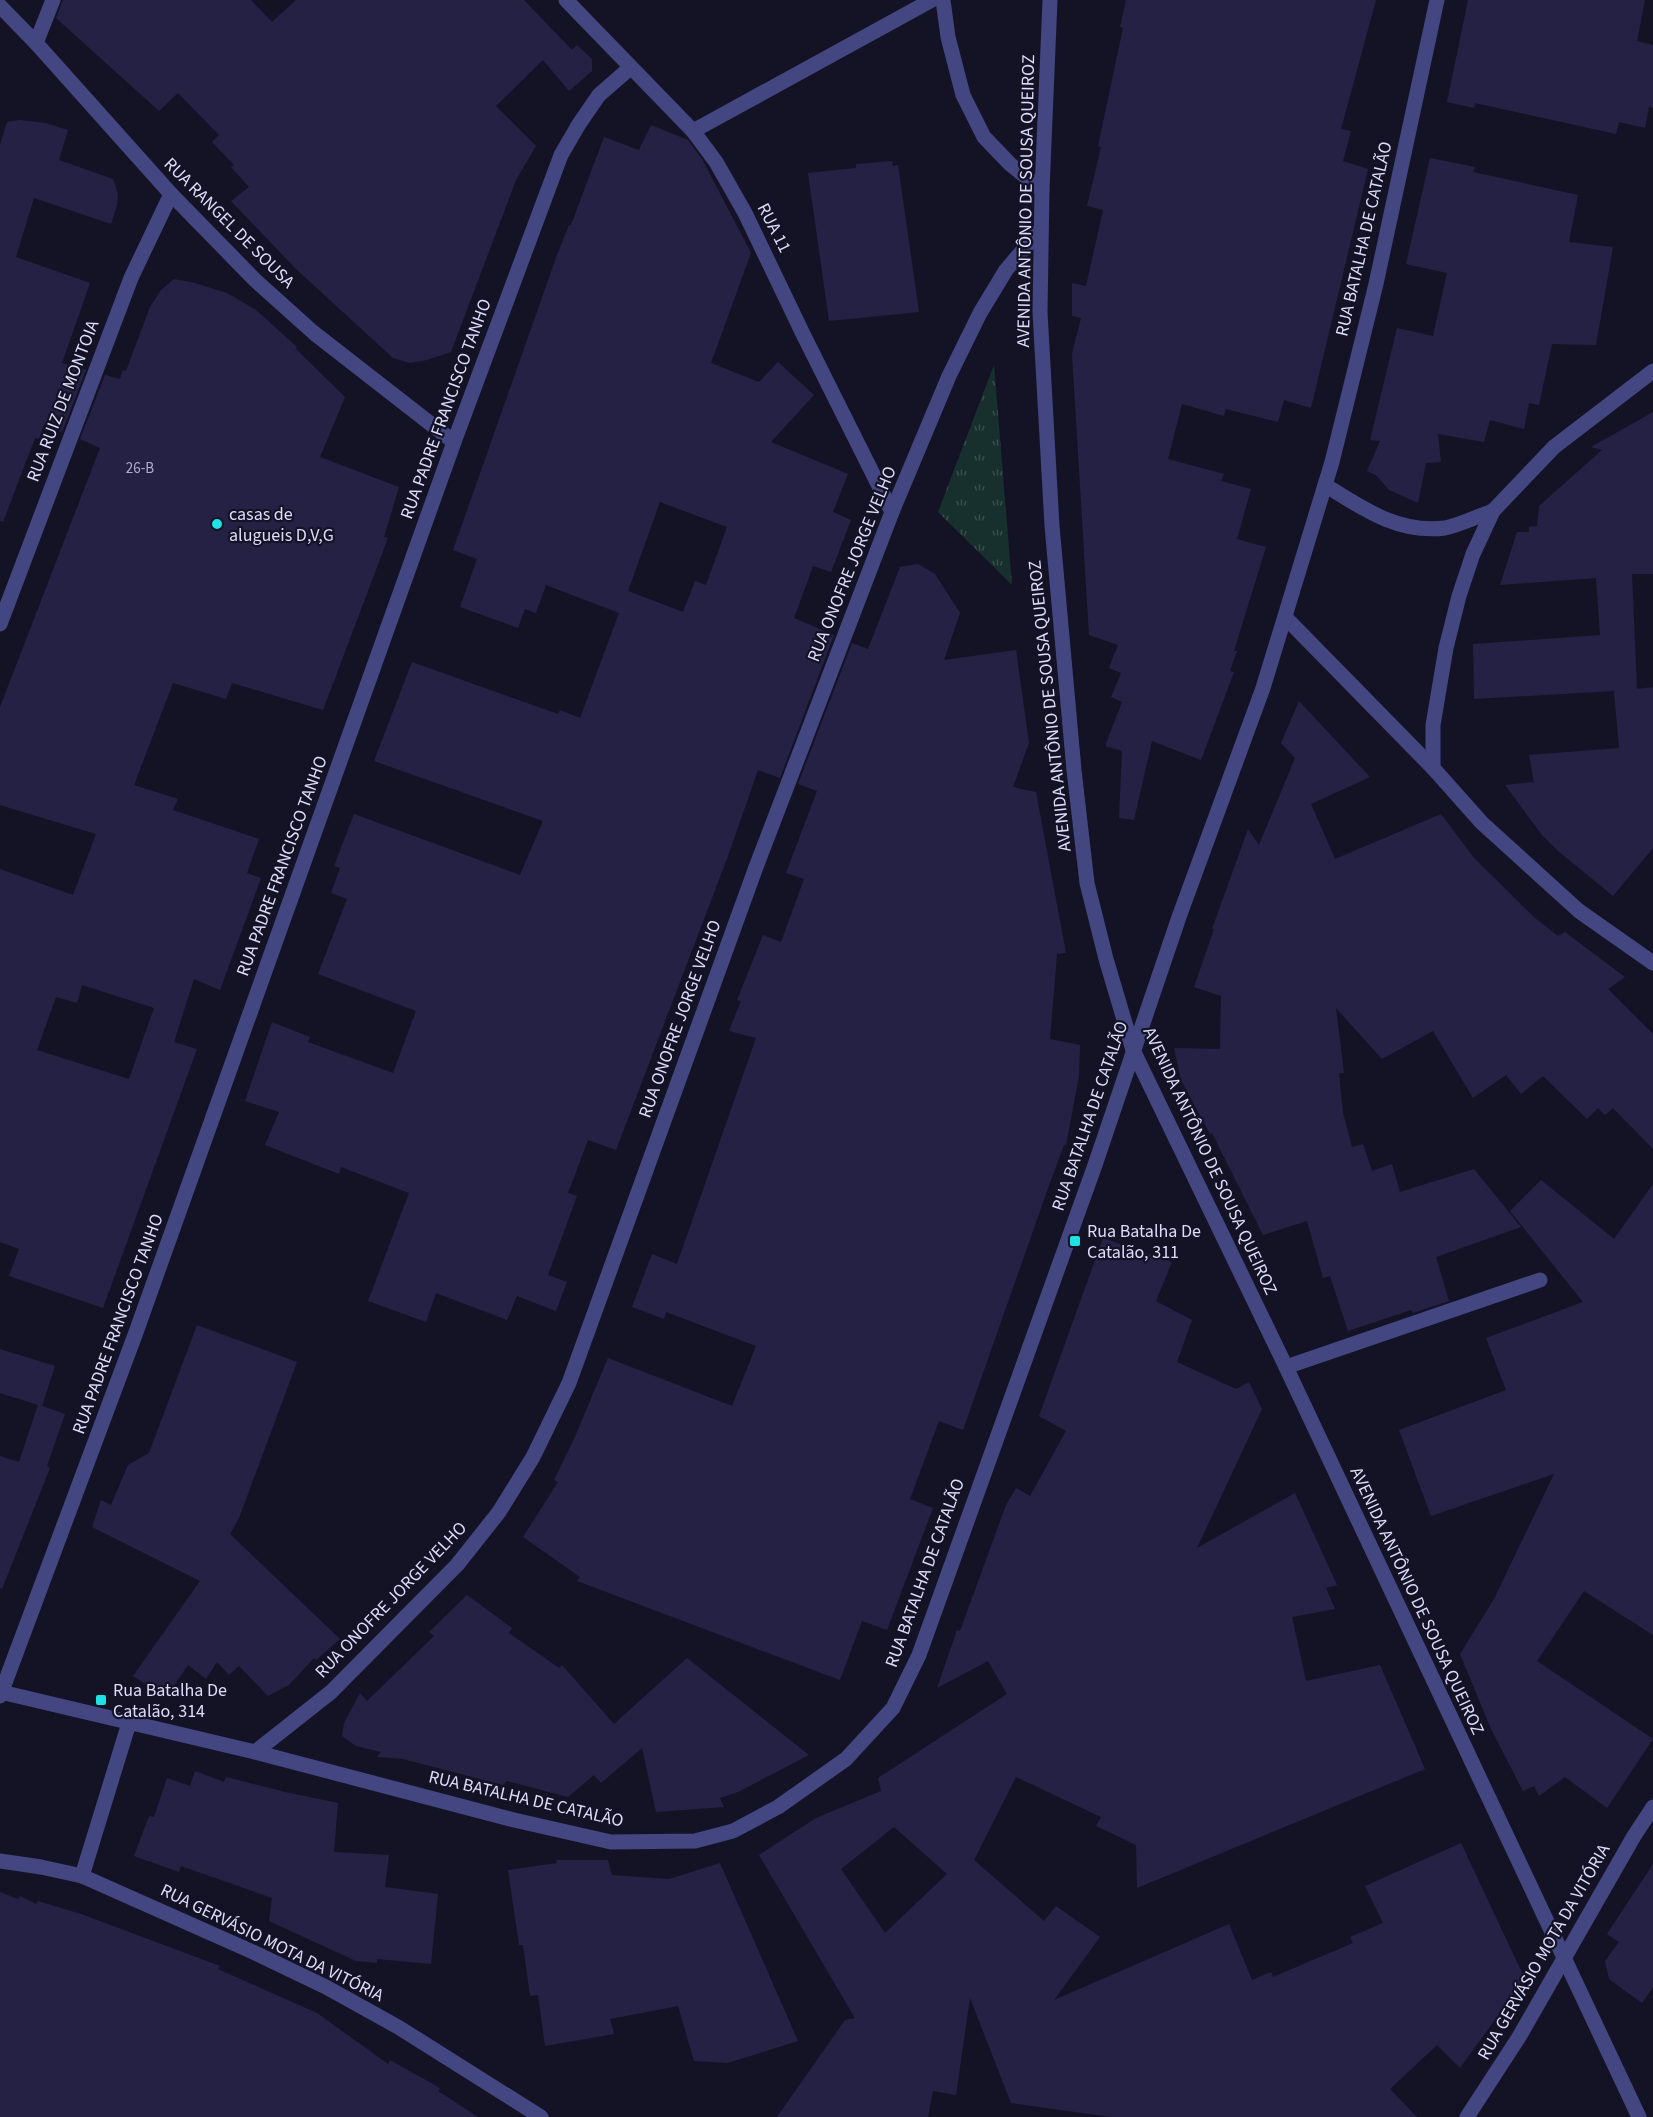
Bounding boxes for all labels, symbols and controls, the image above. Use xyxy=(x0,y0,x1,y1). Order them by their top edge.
street label: AVENIDA ANTÔNIO DE SOUSA QUEIROZ xyxy=(1011,54,1041,348)
street label: RUA BATALHA DE CATALÃO xyxy=(1329,139,1399,339)
street label: RUA RANGEL DE SOUSA xyxy=(158,152,300,294)
street label: RUA 11 xyxy=(751,199,797,257)
street label: RUA PADRE FRANCISCO TANHO xyxy=(394,295,498,523)
street label: RUA RUIZ DE MONTOIA xyxy=(21,316,105,485)
house number: 26-B xyxy=(126,458,154,479)
street label: RUA ONOFRE JORGE VELHO xyxy=(801,462,903,666)
place label: casas de alugueis D,V,G xyxy=(229,502,334,548)
marker: casas de alugueis D,V,G xyxy=(210,517,224,531)
street label: AVENIDA ANTÔNIO DE SOUSA QUEIROZ xyxy=(1022,559,1078,853)
street label: RUA PADRE FRANCISCO TANHO xyxy=(230,752,334,980)
street label: RUA ONOFRE JORGE VELHO xyxy=(633,917,727,1121)
street label: RUA BATALHA DE CATALÃO xyxy=(1046,1018,1134,1214)
street label: AVENIDA ANTÔNIO DE SOUSA QUEIROZ xyxy=(1137,1023,1283,1299)
street label: RUA PADRE FRANCISCO TANHO xyxy=(66,1210,170,1438)
place label: Rua Batalha De Catalão, 311 xyxy=(1087,1219,1201,1265)
marker: Rua Batalha De Catalão, 311 xyxy=(1068,1234,1082,1248)
street label: AVENIDA ANTÔNIO DE SOUSA QUEIROZ xyxy=(1344,1463,1490,1739)
street label: RUA BATALHA DE CATALÃO xyxy=(879,1475,971,1671)
street label: RUA ONOFRE JORGE VELHO xyxy=(309,1516,473,1684)
place label: Rua Batalha De Catalão, 314 xyxy=(113,1678,227,1724)
marker: Rua Batalha De Catalão, 314 xyxy=(94,1693,108,1707)
street label: RUA BATALHA DE CATALÃO xyxy=(426,1764,626,1834)
street label: RUA GERVÁSIO MOTA DA VITÓRIA xyxy=(1472,1839,1616,2065)
street label: RUA GERVÁSIO MOTA DA VITÓRIA xyxy=(156,1878,388,2008)

